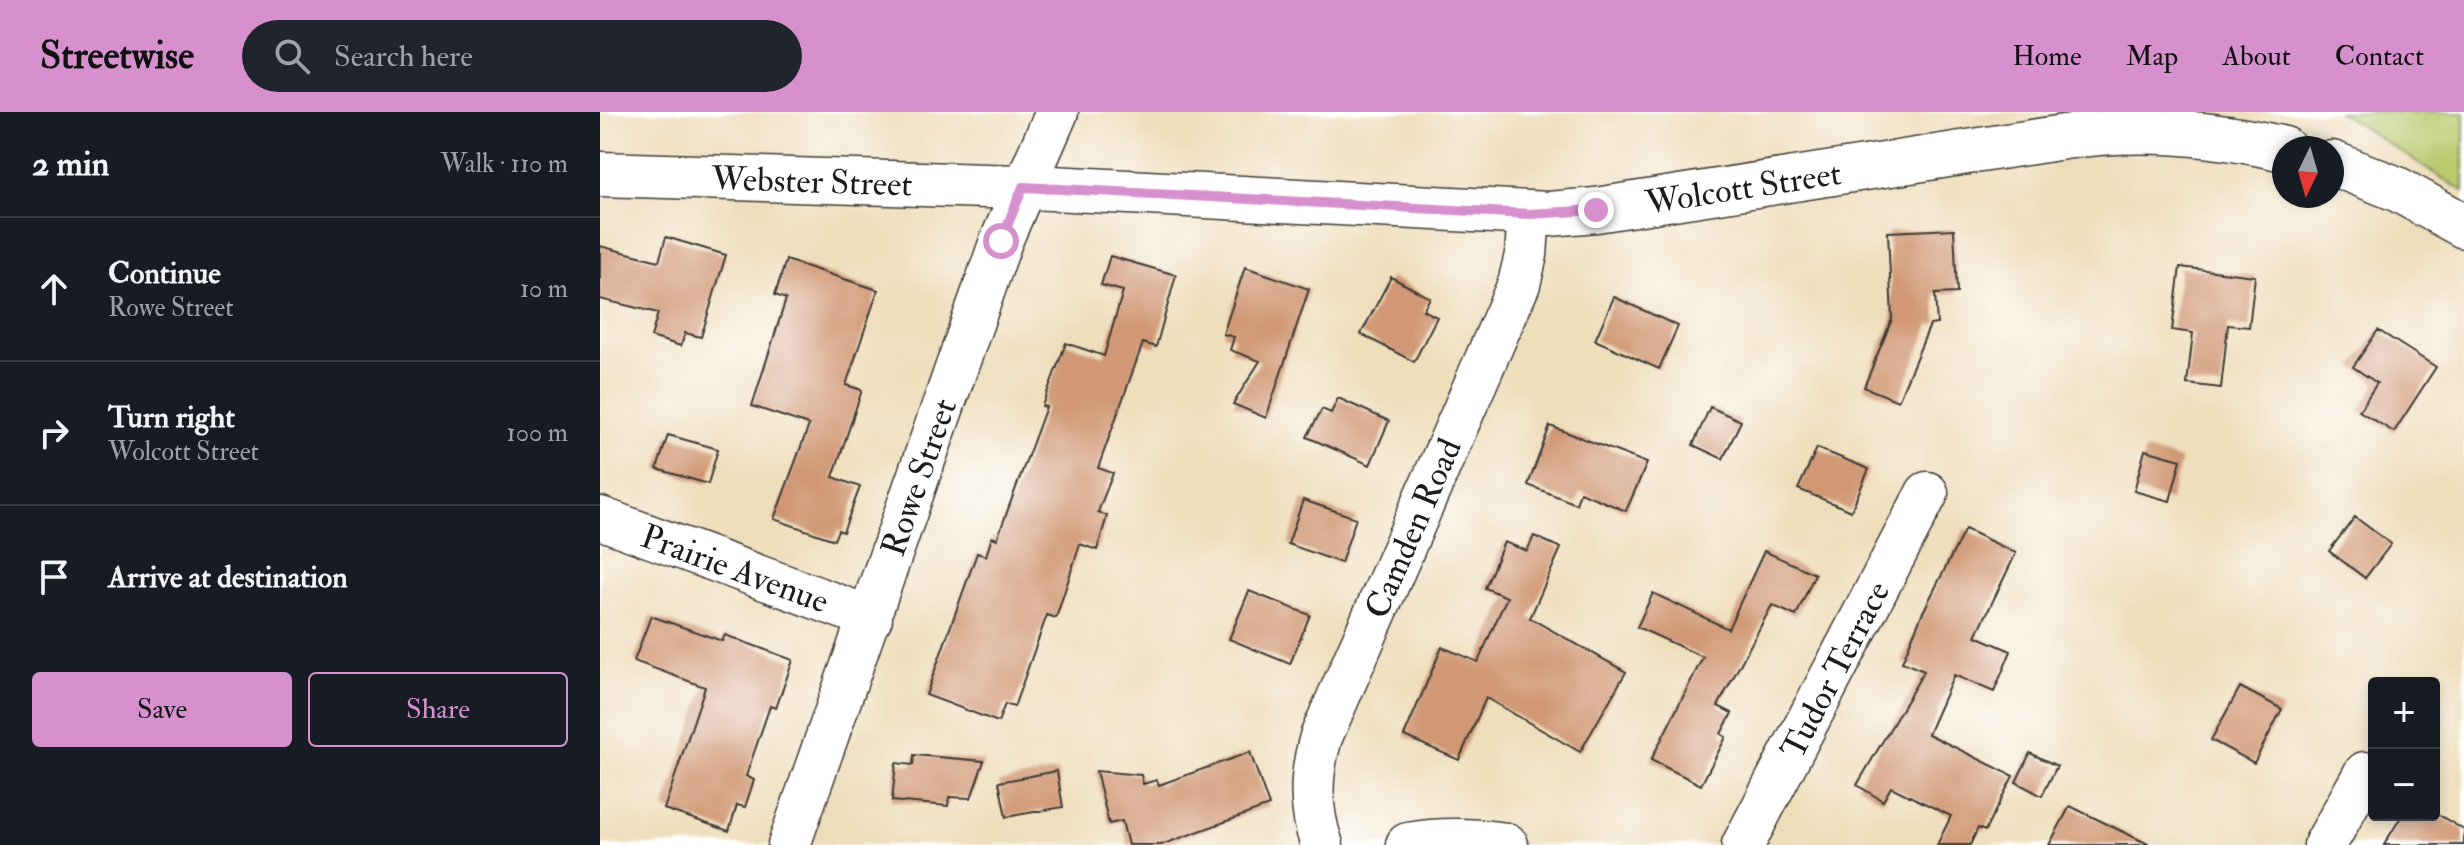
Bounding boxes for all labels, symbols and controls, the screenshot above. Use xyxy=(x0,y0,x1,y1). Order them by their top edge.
search box xyxy=(242,20,802,92)
text: Streetwise xyxy=(40,32,194,80)
icon: search xyxy=(270,34,314,78)
text: Search here xyxy=(334,38,473,75)
text: Home xyxy=(2012,39,2082,74)
text: Map xyxy=(2126,39,2178,74)
text: About xyxy=(2222,39,2291,74)
text: Contact xyxy=(2335,39,2424,74)
north arrow xyxy=(2272,136,2344,208)
text: 2 min xyxy=(32,143,109,186)
text: Walk · 110 m xyxy=(441,148,568,180)
street label: Wolcott Street xyxy=(1641,152,1844,225)
street label: Webster Street xyxy=(710,157,913,207)
route end xyxy=(1578,192,1614,228)
route start xyxy=(983,223,1019,259)
text: Continue xyxy=(108,255,221,292)
icon: ahead xyxy=(32,267,76,311)
text: 10 m xyxy=(520,273,568,305)
text: Rowe Street xyxy=(108,292,234,324)
street label: Rowe Street xyxy=(872,393,967,562)
text: Turn right xyxy=(108,399,235,436)
icon: right xyxy=(32,411,76,455)
text: 100 m xyxy=(507,417,568,449)
street label: Camden Road xyxy=(1356,432,1472,625)
text: Wolcott Street xyxy=(108,436,259,468)
street label: Prairie Avenue xyxy=(635,515,834,623)
icon: arrive xyxy=(32,555,76,599)
text: Arrive at destination xyxy=(108,559,348,596)
street label: Tudor Terrace xyxy=(1772,574,1900,766)
button: Save xyxy=(32,672,292,747)
button: Share xyxy=(308,672,568,747)
map controls xyxy=(2368,677,2440,821)
button: + xyxy=(2368,677,2440,749)
button: − xyxy=(2368,749,2440,821)

